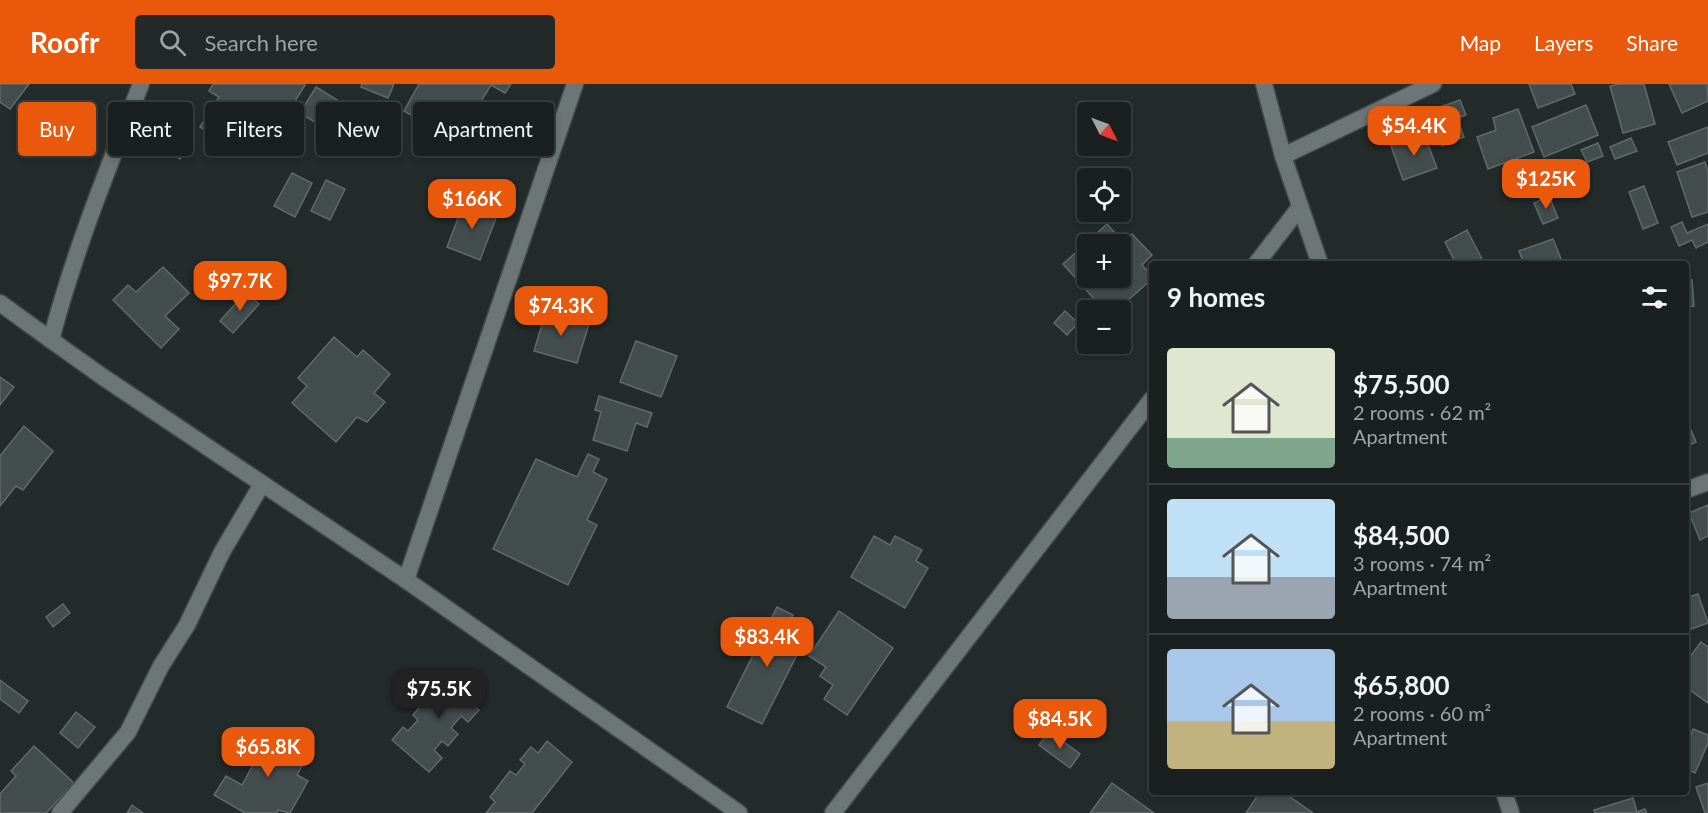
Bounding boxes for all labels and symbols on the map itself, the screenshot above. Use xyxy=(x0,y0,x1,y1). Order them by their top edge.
north arrow xyxy=(1077,102,1131,156)
pin: $54.4K xyxy=(1365,106,1463,157)
pin: $125K xyxy=(1504,159,1588,210)
pin: $166K xyxy=(430,179,514,230)
pin: $97.7K xyxy=(191,261,289,312)
pin: $74.3K xyxy=(512,286,610,337)
pin: $83.4K xyxy=(718,617,816,668)
pin: $75.5K xyxy=(390,669,488,720)
pin: $84.5K xyxy=(1011,699,1109,750)
pin: $65.8K xyxy=(219,727,317,778)

